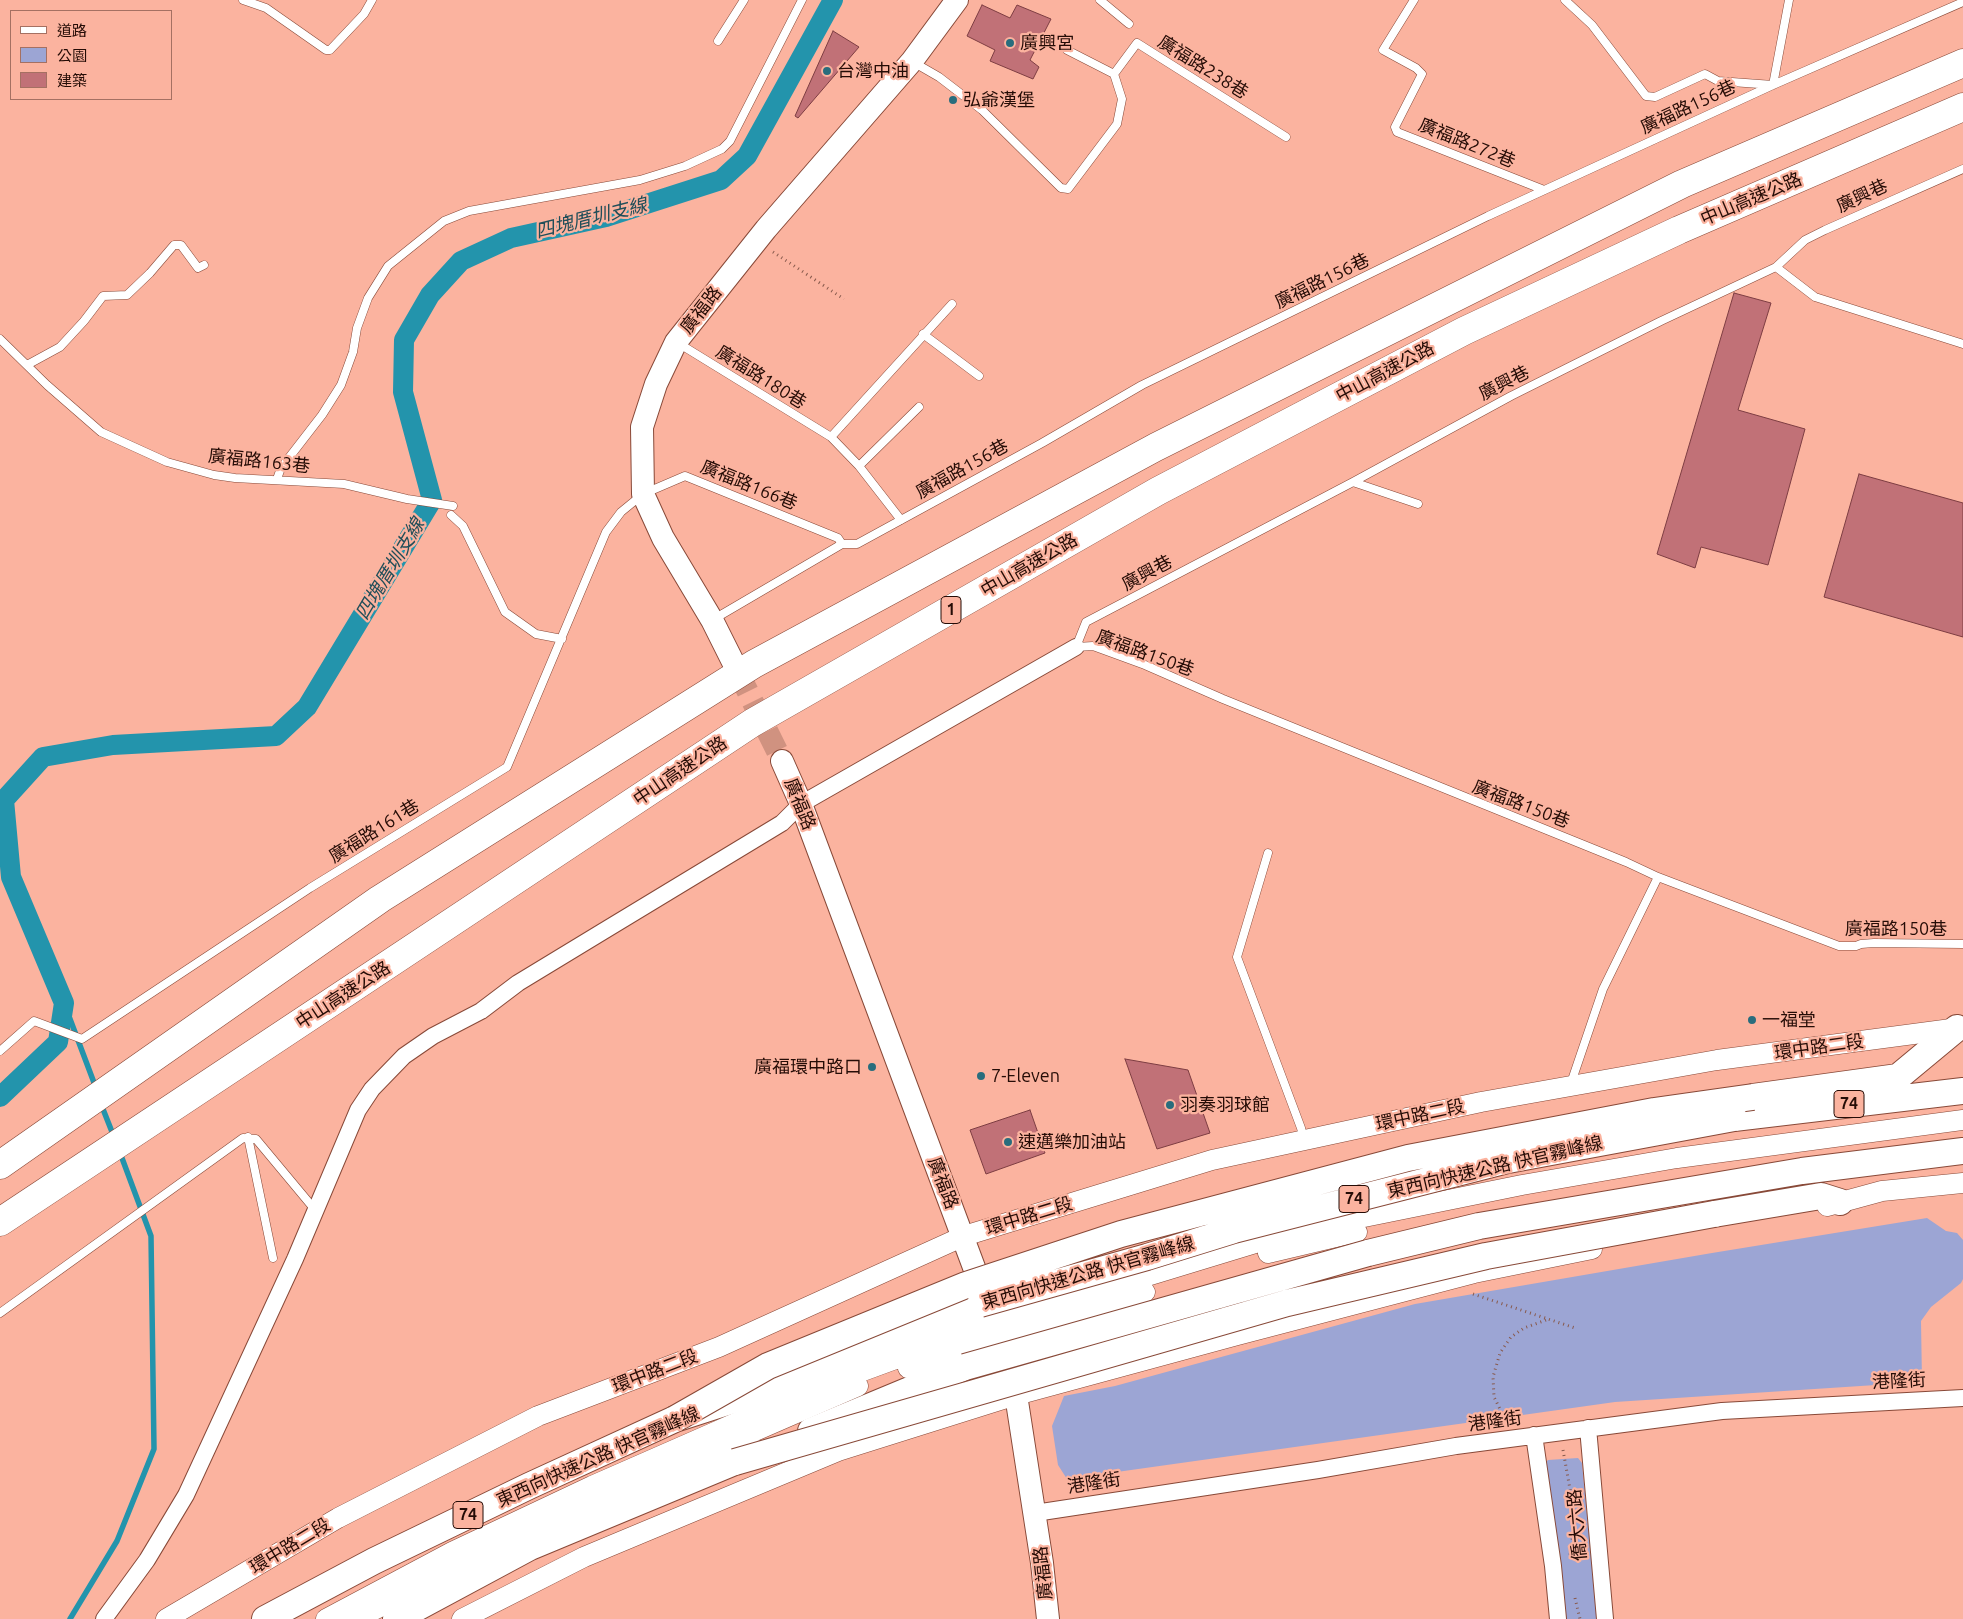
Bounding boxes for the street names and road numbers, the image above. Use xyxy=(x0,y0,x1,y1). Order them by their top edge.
street label: 廣福路238巷 xyxy=(1154,31,1252,103)
street label: 廣福路156巷 xyxy=(1637,76,1739,138)
street label: 廣福路272巷 xyxy=(1415,114,1519,172)
street label: 中山高速公路 xyxy=(1697,168,1805,230)
street label: 廣興巷 xyxy=(1833,175,1891,217)
street label: 廣福路156巷 xyxy=(1271,249,1373,313)
street label: 廣福路 xyxy=(676,282,726,338)
street label: 中山高速公路 xyxy=(1332,337,1438,407)
street label: 廣福路180巷 xyxy=(712,341,810,413)
street label: 廣興巷 xyxy=(1475,361,1533,405)
street label: 廣福路156巷 xyxy=(912,435,1012,503)
street label: 廣福路163巷 xyxy=(207,445,311,477)
street label: 廣福路166巷 xyxy=(697,456,801,514)
street label: 中山高速公路 xyxy=(977,529,1081,601)
street label: 廣興巷 xyxy=(1118,551,1176,595)
road number: 1 xyxy=(941,596,961,624)
street label: 廣福路150巷 xyxy=(1093,625,1197,681)
street label: 中山高速公路 xyxy=(629,732,731,810)
street label: 廣福路 xyxy=(780,775,820,833)
street label: 廣福路150巷 xyxy=(1469,776,1573,832)
street label: 廣福路161巷 xyxy=(325,795,423,867)
street label: 廣福路150巷 xyxy=(1845,918,1947,940)
street label: 中山高速公路 xyxy=(292,957,394,1033)
street label: 環中路二段 xyxy=(1773,1030,1865,1064)
road number: 74 xyxy=(1834,1090,1864,1118)
street label: 環中路二段 xyxy=(1374,1095,1466,1135)
street label: 東西向快速公路 快官霧峰線 xyxy=(1385,1132,1605,1202)
street label: 廣福路 xyxy=(923,1154,963,1212)
road number: 74 xyxy=(1339,1186,1369,1212)
street label: 環中路二段 xyxy=(983,1193,1075,1239)
street label: 東西向快速公路 快官霧峰線 xyxy=(979,1232,1197,1314)
street label: 環中路二段 xyxy=(609,1345,701,1397)
street label: 港隆街 xyxy=(1871,1369,1927,1393)
street label: 東西向快速公路 快官霧峰線 xyxy=(493,1402,703,1512)
street label: 港隆街 xyxy=(1467,1407,1523,1435)
street label: 港隆街 xyxy=(1066,1468,1122,1498)
street label: 僑大六路 xyxy=(1563,1488,1591,1562)
road number: 74 xyxy=(453,1502,483,1528)
street label: 環中路二段 xyxy=(246,1514,334,1578)
street label: 廣福路 xyxy=(1029,1545,1057,1601)

